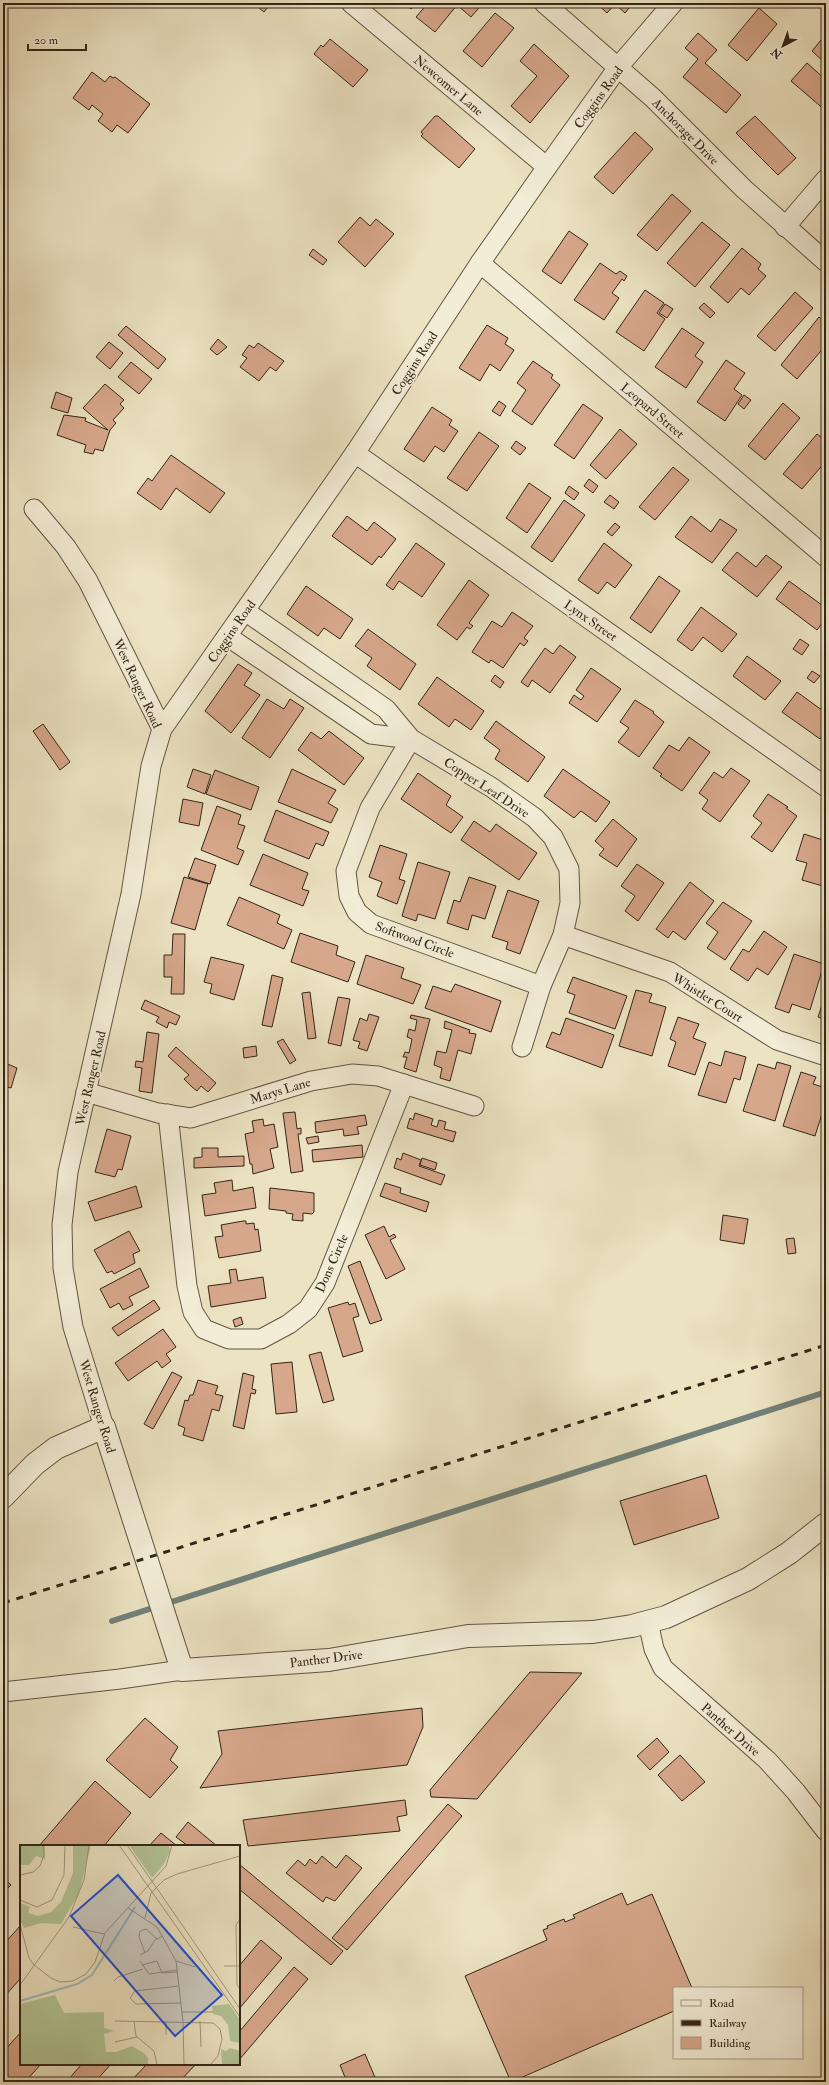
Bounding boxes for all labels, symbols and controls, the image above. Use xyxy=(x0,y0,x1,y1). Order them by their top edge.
scale bar xyxy=(28,26,86,52)
north arrow xyxy=(763,26,803,66)
text: 20 m xyxy=(34,33,59,48)
text: N xyxy=(768,44,786,62)
street label: Newcomer Lane xyxy=(410,52,487,120)
street label: Coggins Road xyxy=(571,63,627,132)
street label: Anchorage Drive xyxy=(648,94,722,169)
street label: Coggins Road xyxy=(388,328,442,399)
street label: Leopard Street xyxy=(617,379,687,443)
street label: Coggins Road xyxy=(204,597,260,666)
street label: Lynx Street xyxy=(560,597,620,646)
street label: West Ranger Road xyxy=(109,635,165,731)
street label: Copper Leaf Drive xyxy=(440,754,533,823)
street label: Softwood Circle xyxy=(373,918,457,962)
street label: Whistler Court xyxy=(668,969,746,1026)
street label: West Ranger Road xyxy=(72,1029,110,1128)
street label: Marys Lane xyxy=(248,1074,313,1109)
street label: Dons Circle xyxy=(312,1231,352,1295)
street label: West Ranger Road xyxy=(75,1357,119,1456)
street label: Panther Drive xyxy=(289,1647,364,1671)
street label: Panther Drive xyxy=(698,1700,764,1760)
inset map xyxy=(20,1845,240,2065)
legend xyxy=(673,1987,803,2059)
text: Road xyxy=(709,1996,734,2011)
text: Railway xyxy=(709,2016,747,2031)
text: Building xyxy=(709,2036,752,2051)

